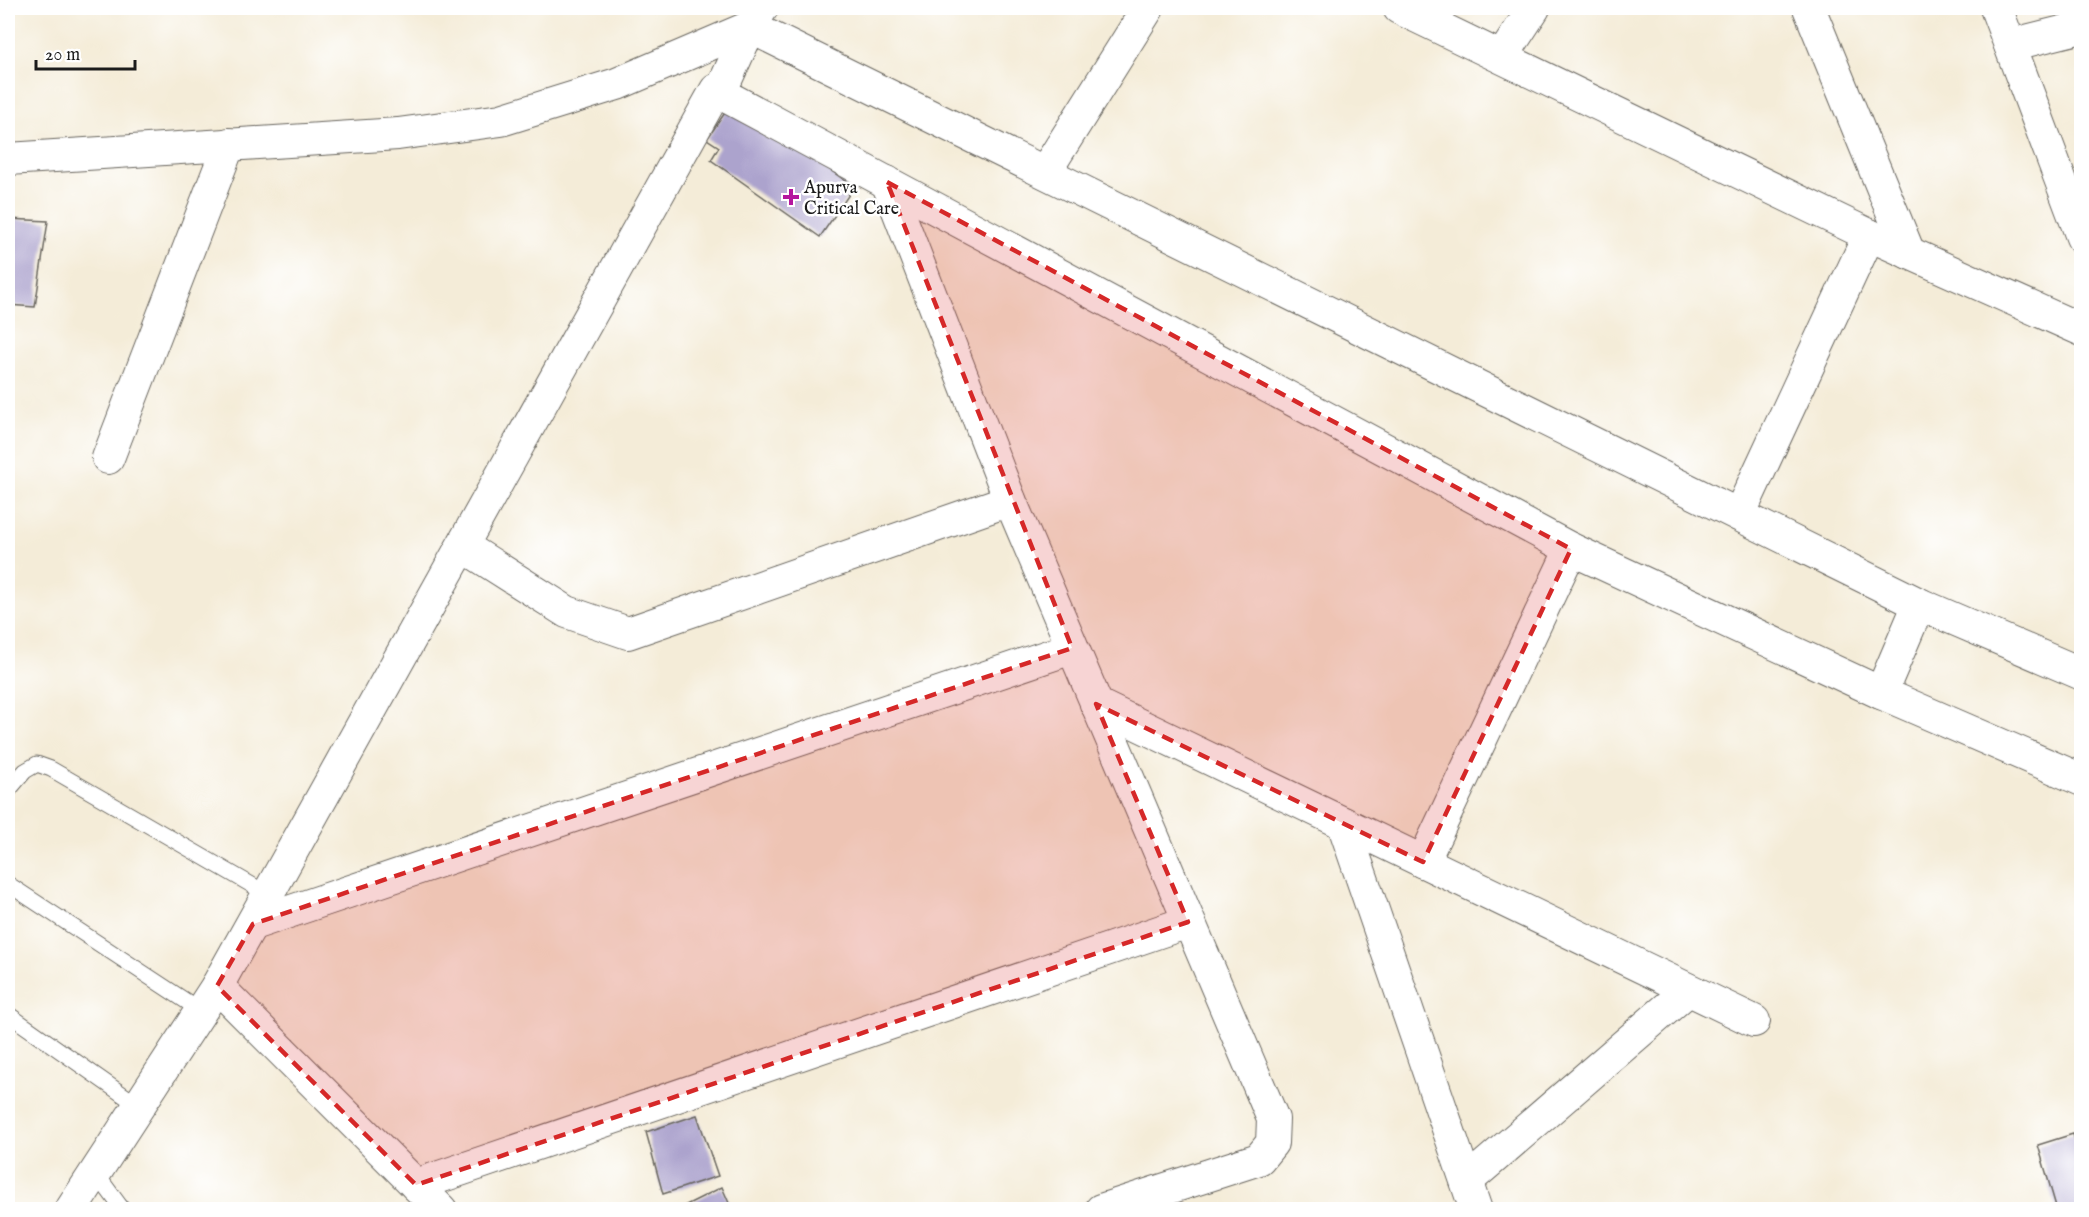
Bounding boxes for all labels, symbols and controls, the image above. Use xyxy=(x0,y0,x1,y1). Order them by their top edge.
scale bar xyxy=(36,33,135,71)
text: 20 m xyxy=(45,44,80,67)
place label: Apurva Critical Care xyxy=(803,177,899,221)
marker: Apurva Critical Care xyxy=(782,188,800,206)

